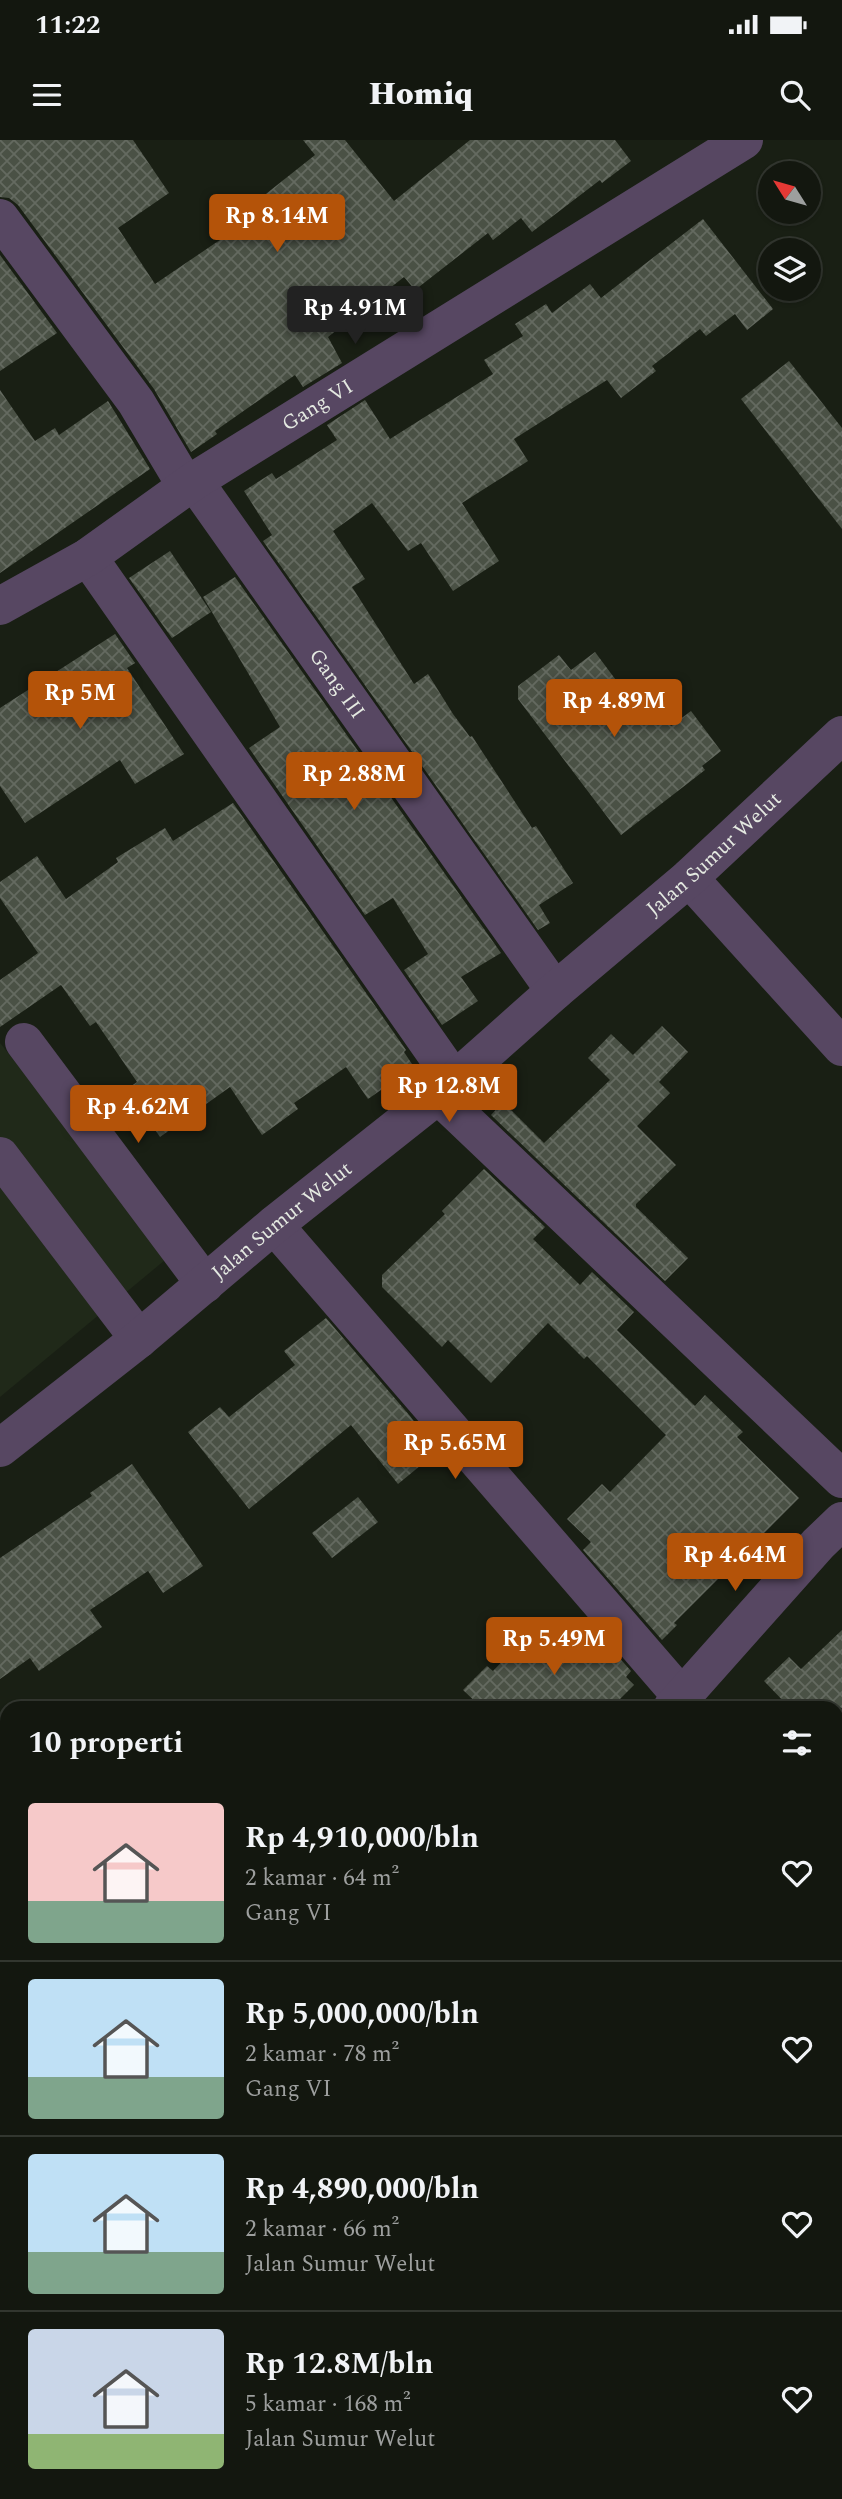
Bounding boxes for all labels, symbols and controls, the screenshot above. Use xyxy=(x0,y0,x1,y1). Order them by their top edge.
text: 11:22 xyxy=(35,5,100,45)
text: Homiq xyxy=(369,70,473,119)
icon: menu xyxy=(28,76,66,114)
icon: search xyxy=(776,76,814,114)
north arrow xyxy=(758,161,821,224)
map controls xyxy=(758,161,821,301)
pin: Rp 8.14M xyxy=(205,194,349,254)
text: Rp 8.14M xyxy=(225,199,329,234)
button: layers xyxy=(758,238,821,301)
pin: Rp 4.91M xyxy=(283,286,427,346)
text: Rp 4.91M xyxy=(303,291,407,326)
street label: Gang VI xyxy=(276,371,360,440)
street label: Gang III xyxy=(300,642,373,726)
pin: Rp 5M xyxy=(31,672,129,731)
text: Rp 5M xyxy=(44,676,116,711)
pin: Rp 4.89M xyxy=(542,680,686,739)
text: Rp 4.89M xyxy=(562,684,666,719)
pin: Rp 2.88M xyxy=(282,752,426,812)
text: Rp 2.88M xyxy=(302,757,406,792)
street label: Jalan Sumur Welut xyxy=(639,784,789,925)
pin: Rp 12.8M xyxy=(377,1065,521,1124)
text: Rp 12.8M xyxy=(397,1069,501,1104)
pin: Rp 4.62M xyxy=(66,1086,210,1145)
text: Rp 4.62M xyxy=(86,1090,190,1125)
street label: Jalan Sumur Welut xyxy=(205,1154,359,1288)
pin: Rp 5.65M xyxy=(383,1422,527,1481)
text: Rp 5.65M xyxy=(403,1426,507,1461)
pin: Rp 4.64M xyxy=(663,1534,807,1593)
text: Rp 4.64M xyxy=(683,1538,787,1573)
pin: Rp 5.49M xyxy=(482,1618,626,1677)
text: Rp 5.49M xyxy=(502,1622,606,1657)
text: 10 properti xyxy=(28,1720,183,1766)
icon: filters xyxy=(778,1724,816,1762)
text: Rp 4,910,000/bln xyxy=(245,1815,479,1861)
icon: home xyxy=(84,1831,168,1915)
icon: heart xyxy=(778,1854,816,1892)
text: 2 kamar · 64 m² xyxy=(245,1861,399,1896)
text: Gang VI xyxy=(245,1896,331,1931)
text: Rp 5,000,000/bln xyxy=(245,1991,479,2037)
icon: home xyxy=(84,2007,168,2091)
icon: heart xyxy=(778,2030,816,2068)
text: 2 kamar · 78 m² xyxy=(245,2037,399,2072)
text: Gang VI xyxy=(245,2072,331,2107)
text: Rp 4,890,000/bln xyxy=(245,2166,479,2212)
icon: home xyxy=(84,2182,168,2266)
icon: heart xyxy=(778,2205,816,2243)
text: 2 kamar · 66 m² xyxy=(245,2212,399,2247)
text: Jalan Sumur Welut xyxy=(245,2247,435,2282)
text: Rp 12.8M/bln xyxy=(245,2341,434,2387)
icon: home xyxy=(84,2357,168,2441)
icon: heart xyxy=(778,2380,816,2418)
text: 5 kamar · 168 m² xyxy=(245,2387,411,2422)
text: Jalan Sumur Welut xyxy=(245,2422,435,2457)

